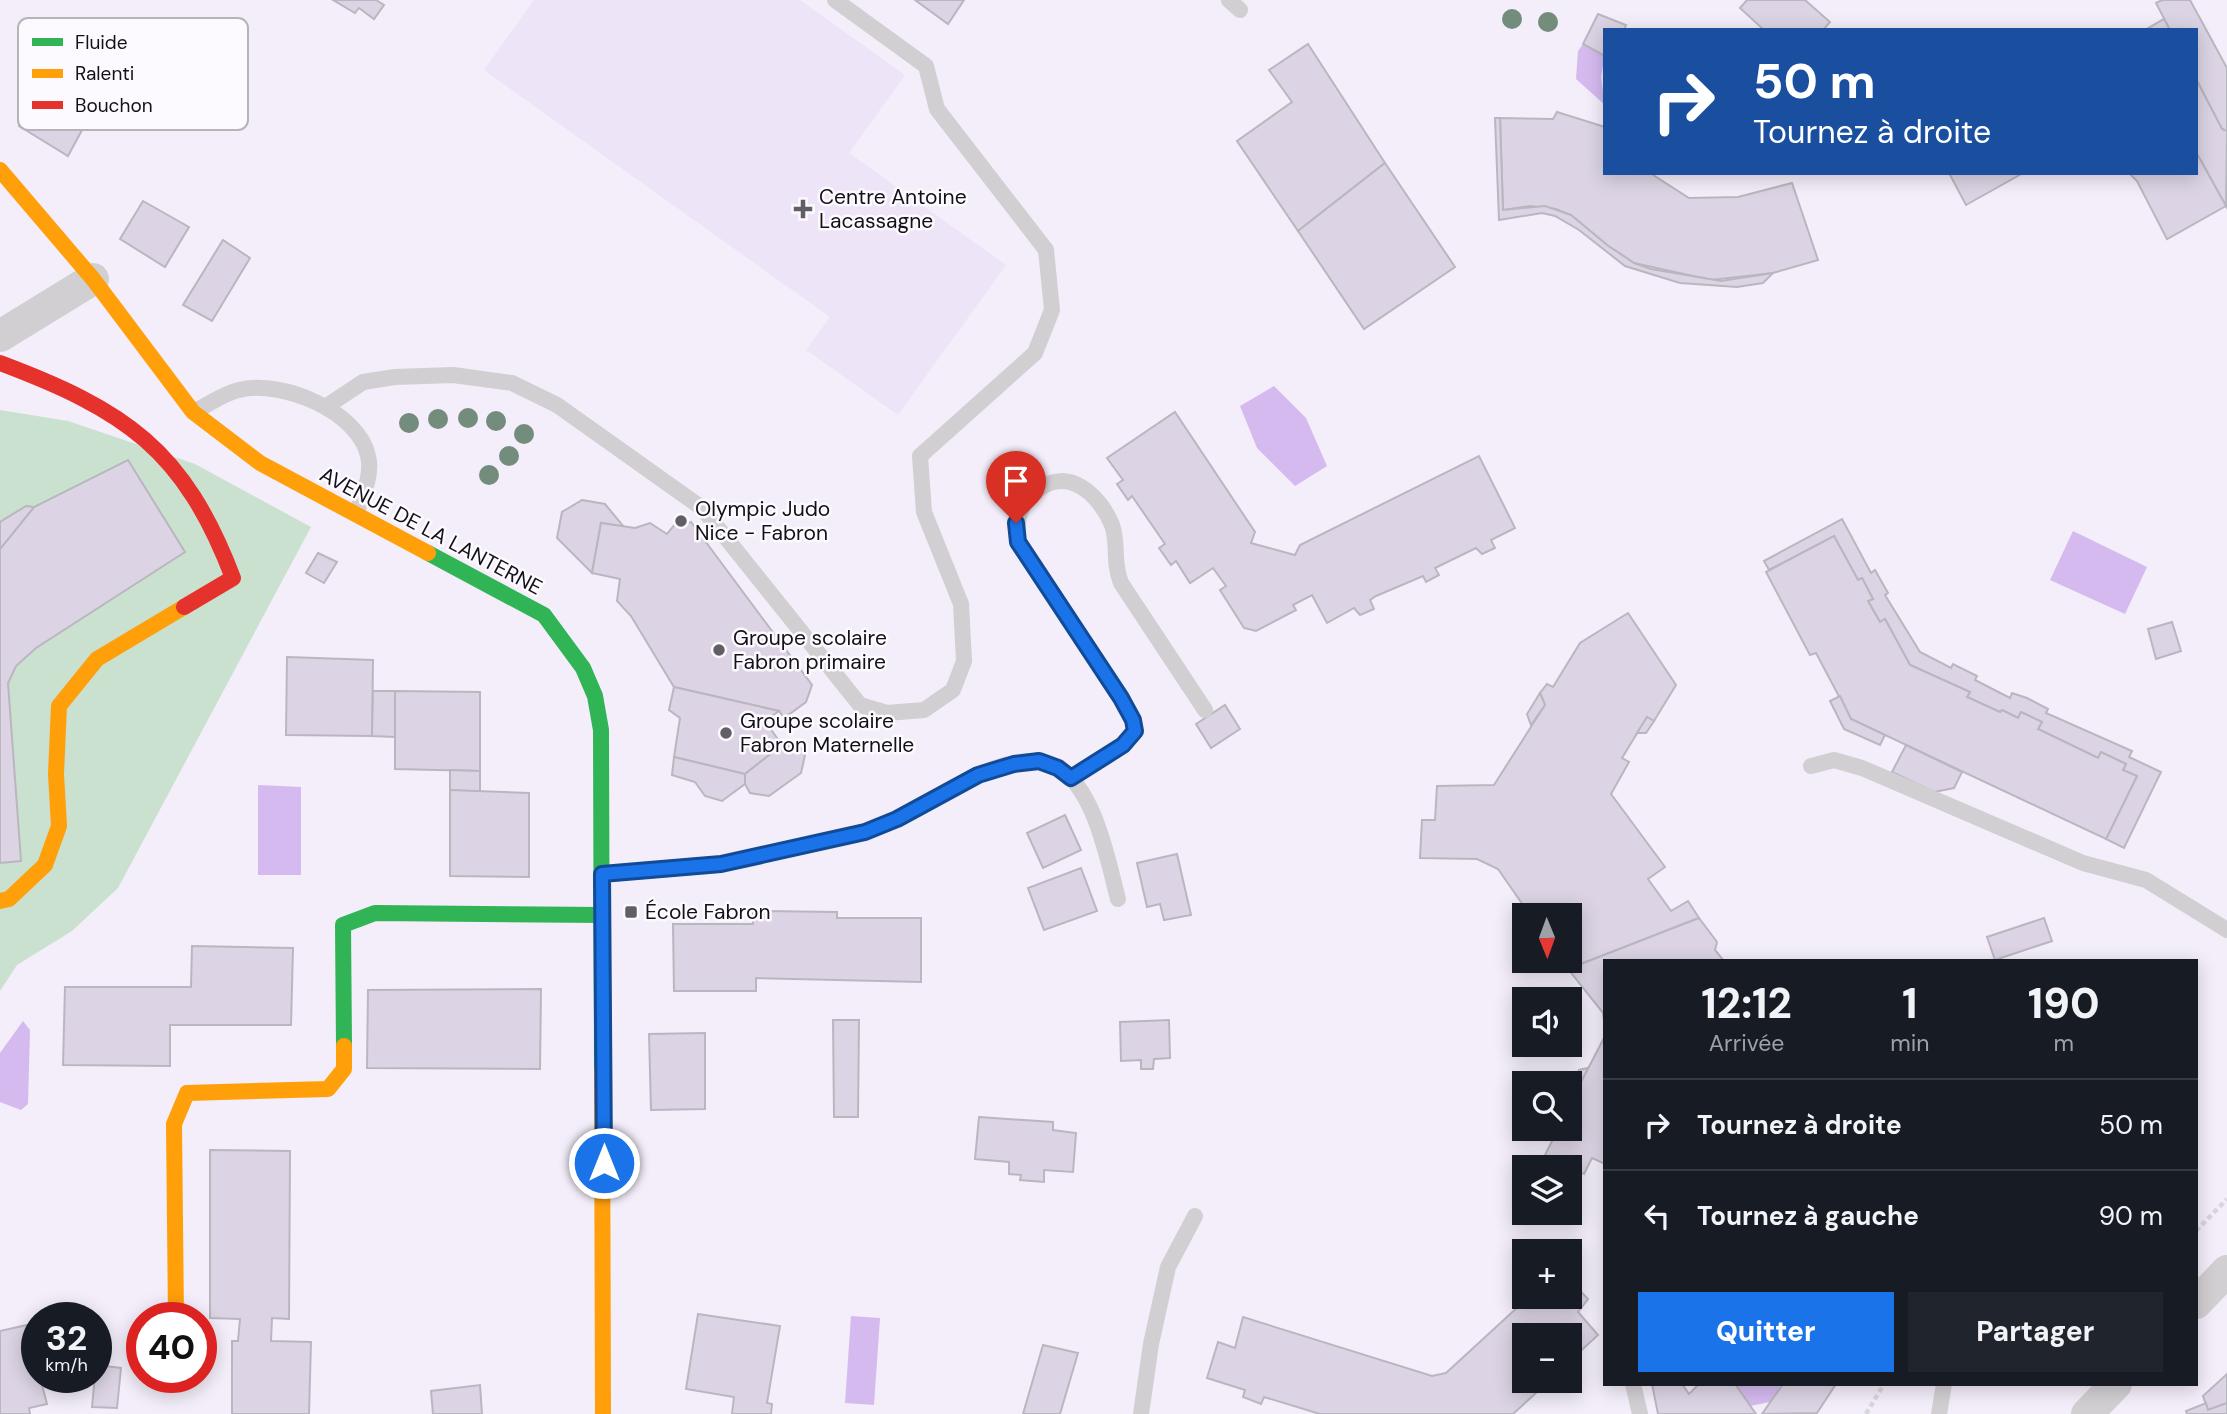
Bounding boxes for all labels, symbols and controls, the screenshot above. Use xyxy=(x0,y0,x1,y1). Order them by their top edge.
legend xyxy=(18,18,248,130)
text: Fluide xyxy=(75,30,128,55)
text: 50 m xyxy=(1753,49,1876,113)
icon: right xyxy=(1638,56,1729,147)
text: Ralenti xyxy=(75,61,134,86)
text: Bouchon xyxy=(75,93,153,118)
text: Tournez à droite xyxy=(1753,111,1991,153)
place label: Centre Antoine Lacassagne xyxy=(819,183,967,235)
marker: Centre Antoine Lacassagne xyxy=(793,199,813,219)
pin xyxy=(986,451,1046,523)
street label: AVENUE DE LA LANTERNE xyxy=(315,460,547,602)
icon: arrive xyxy=(997,462,1035,500)
place label: Olympic Judo Nice - Fabron xyxy=(695,495,830,547)
marker: Olympic Judo Nice - Fabron xyxy=(673,513,689,529)
place label: Groupe scolaire Fabron primaire xyxy=(733,624,887,676)
marker: Groupe scolaire Fabron primaire xyxy=(711,642,727,658)
place label: Groupe scolaire Fabron Maternelle xyxy=(740,707,914,759)
marker: Groupe scolaire Fabron Maternelle xyxy=(718,725,734,741)
place label: École Fabron xyxy=(645,898,771,926)
north arrow xyxy=(1512,903,1582,973)
map controls xyxy=(1512,903,1582,1393)
marker: École Fabron xyxy=(623,904,639,920)
text: 12:12 xyxy=(1701,976,1792,1031)
text: 1 xyxy=(1902,976,1918,1031)
text: 190 xyxy=(2028,976,2100,1031)
button: sound xyxy=(1512,987,1582,1057)
text: Arrivée xyxy=(1709,1028,1784,1058)
text: min xyxy=(1890,1028,1929,1058)
text: m xyxy=(2053,1028,2074,1058)
button: search xyxy=(1512,1071,1582,1141)
icon: right xyxy=(1638,1106,1676,1144)
text: Tournez à droite xyxy=(1697,1108,1902,1142)
text: 50 m xyxy=(2099,1108,2163,1142)
position arrow xyxy=(567,1126,641,1200)
button: layers xyxy=(1512,1155,1582,1225)
icon: left xyxy=(1638,1197,1676,1235)
text: Tournez à gauche xyxy=(1697,1199,1919,1233)
text: 90 m xyxy=(2099,1199,2163,1233)
button: + xyxy=(1512,1239,1582,1309)
button: Quitter xyxy=(1638,1292,1894,1372)
button: Partager xyxy=(1908,1292,2163,1372)
speed limit sign: 40 xyxy=(126,1302,217,1393)
text: 32 xyxy=(46,1315,87,1361)
button: − xyxy=(1512,1323,1582,1393)
text: km/h xyxy=(45,1353,88,1377)

